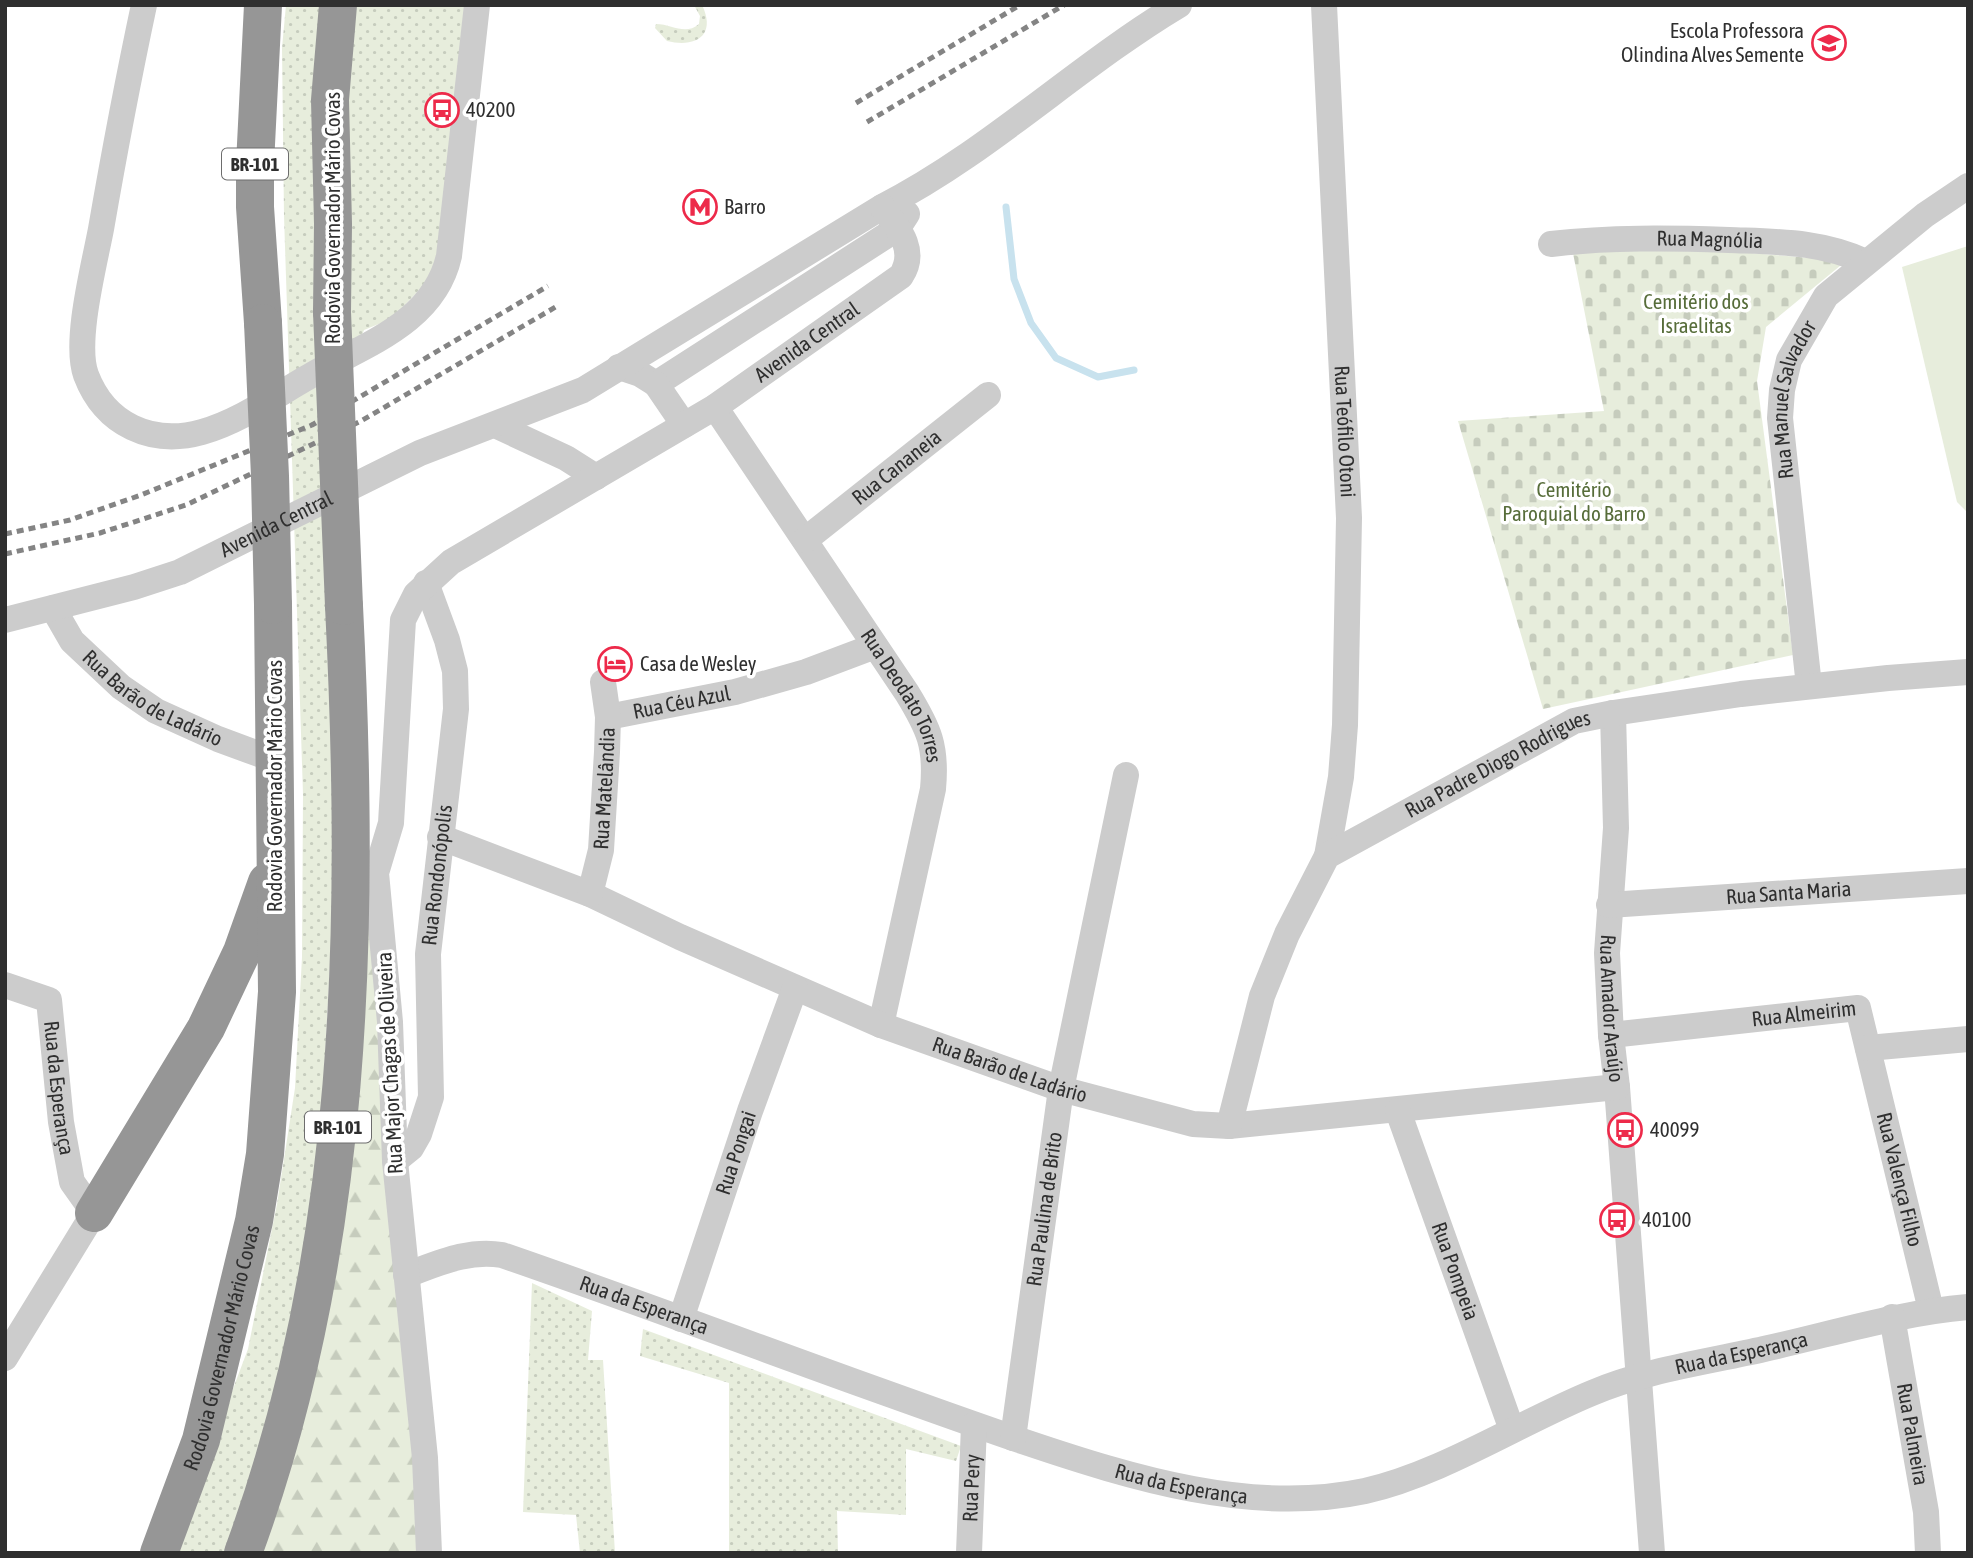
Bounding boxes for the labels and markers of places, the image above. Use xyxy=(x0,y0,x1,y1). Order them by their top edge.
place label: Escola Professora Olindina Alves Semente xyxy=(1621,18,1804,66)
school or university icon: Escola Professora Olindina Alves Semente xyxy=(1810,24,1848,62)
bus stop icon: 40200 xyxy=(423,91,461,129)
place label: 40200 xyxy=(466,97,515,121)
metro station icon: Barro xyxy=(681,188,719,226)
place label: Barro xyxy=(724,194,766,218)
hotel icon: Casa de Wesley xyxy=(596,645,634,683)
place label: Casa de Wesley xyxy=(640,651,757,675)
bus stop icon: 40099 xyxy=(1606,1111,1644,1149)
place label: 40099 xyxy=(1650,1117,1699,1141)
bus stop icon: 40100 xyxy=(1598,1201,1636,1239)
place label: 40100 xyxy=(1642,1207,1691,1231)

